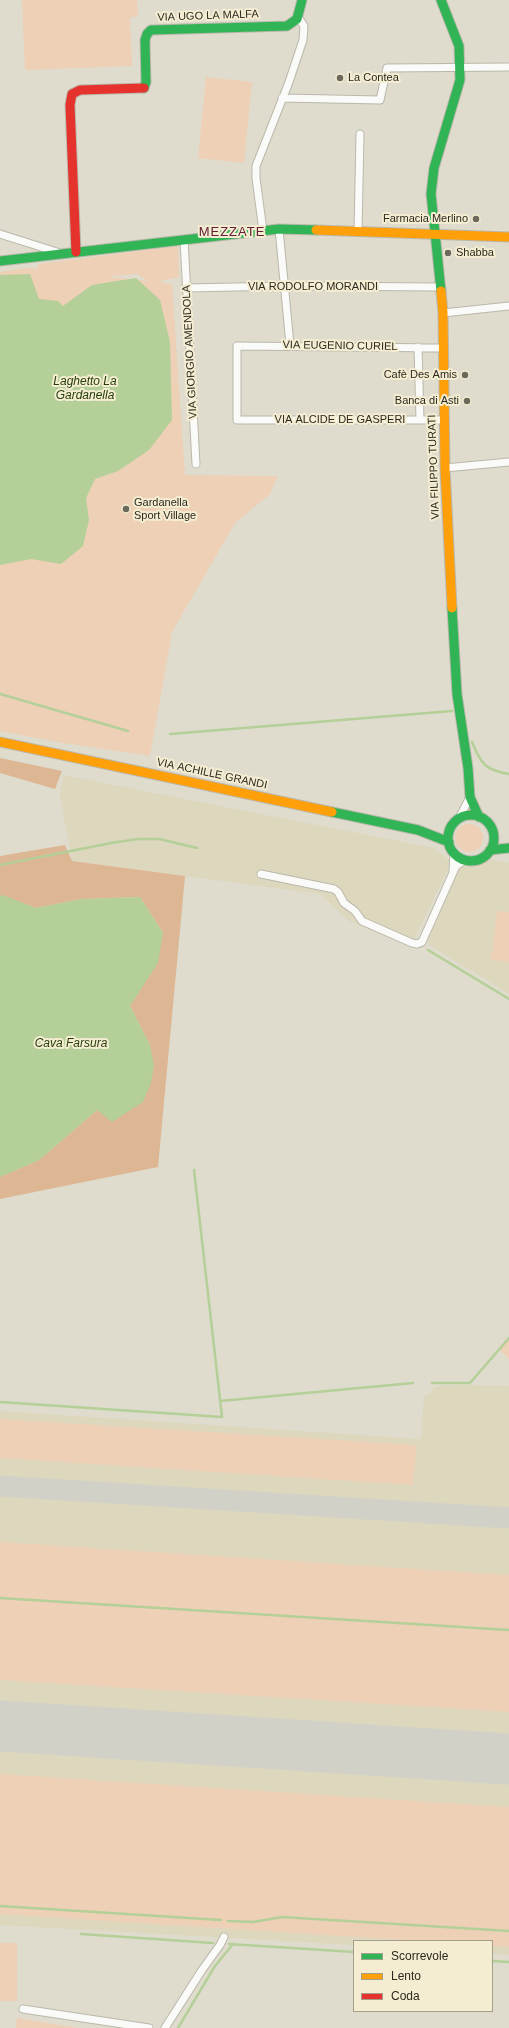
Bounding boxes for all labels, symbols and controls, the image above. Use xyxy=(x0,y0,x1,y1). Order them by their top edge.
street label: VIA UGO LA MALFA xyxy=(157,8,259,24)
place label: La Contea xyxy=(348,71,399,85)
marker: La Contea xyxy=(335,73,345,83)
place label: Farmacia Merlino xyxy=(383,212,468,226)
marker: Farmacia Merlino xyxy=(471,214,481,224)
district label: MEZZATE xyxy=(199,224,265,240)
place label: Shabba xyxy=(456,246,494,260)
marker: Shabba xyxy=(443,248,453,258)
street label: VIA RODOLFO MORANDI xyxy=(248,280,378,294)
street label: VIA GIORGIO AMENDOLA xyxy=(180,285,200,419)
street label: VIA EUGENIO CURIEL xyxy=(282,338,398,354)
place label: Cafè Des Amis xyxy=(384,368,457,382)
marker: Cafè Des Amis xyxy=(460,370,470,380)
water label: Laghetto La Gardanella xyxy=(53,375,117,403)
place label: Banca di Asti xyxy=(395,394,459,408)
marker: Banca di Asti xyxy=(462,396,472,406)
street label: VIA ALCIDE DE GASPERI xyxy=(275,413,405,427)
street label: VIA FILIPPO TURATI xyxy=(426,414,442,520)
place label: Gardanella Sport Village xyxy=(134,496,196,522)
marker: Gardanella Sport Village xyxy=(121,504,131,514)
street label: VIA ACHILLE GRANDI xyxy=(156,756,268,792)
water label: Cava Farsura xyxy=(35,1037,107,1051)
legend xyxy=(353,1940,493,2012)
text: Scorrevole xyxy=(391,1949,448,1963)
text: Lento xyxy=(391,1969,421,1983)
text: Coda xyxy=(391,1989,420,2003)

